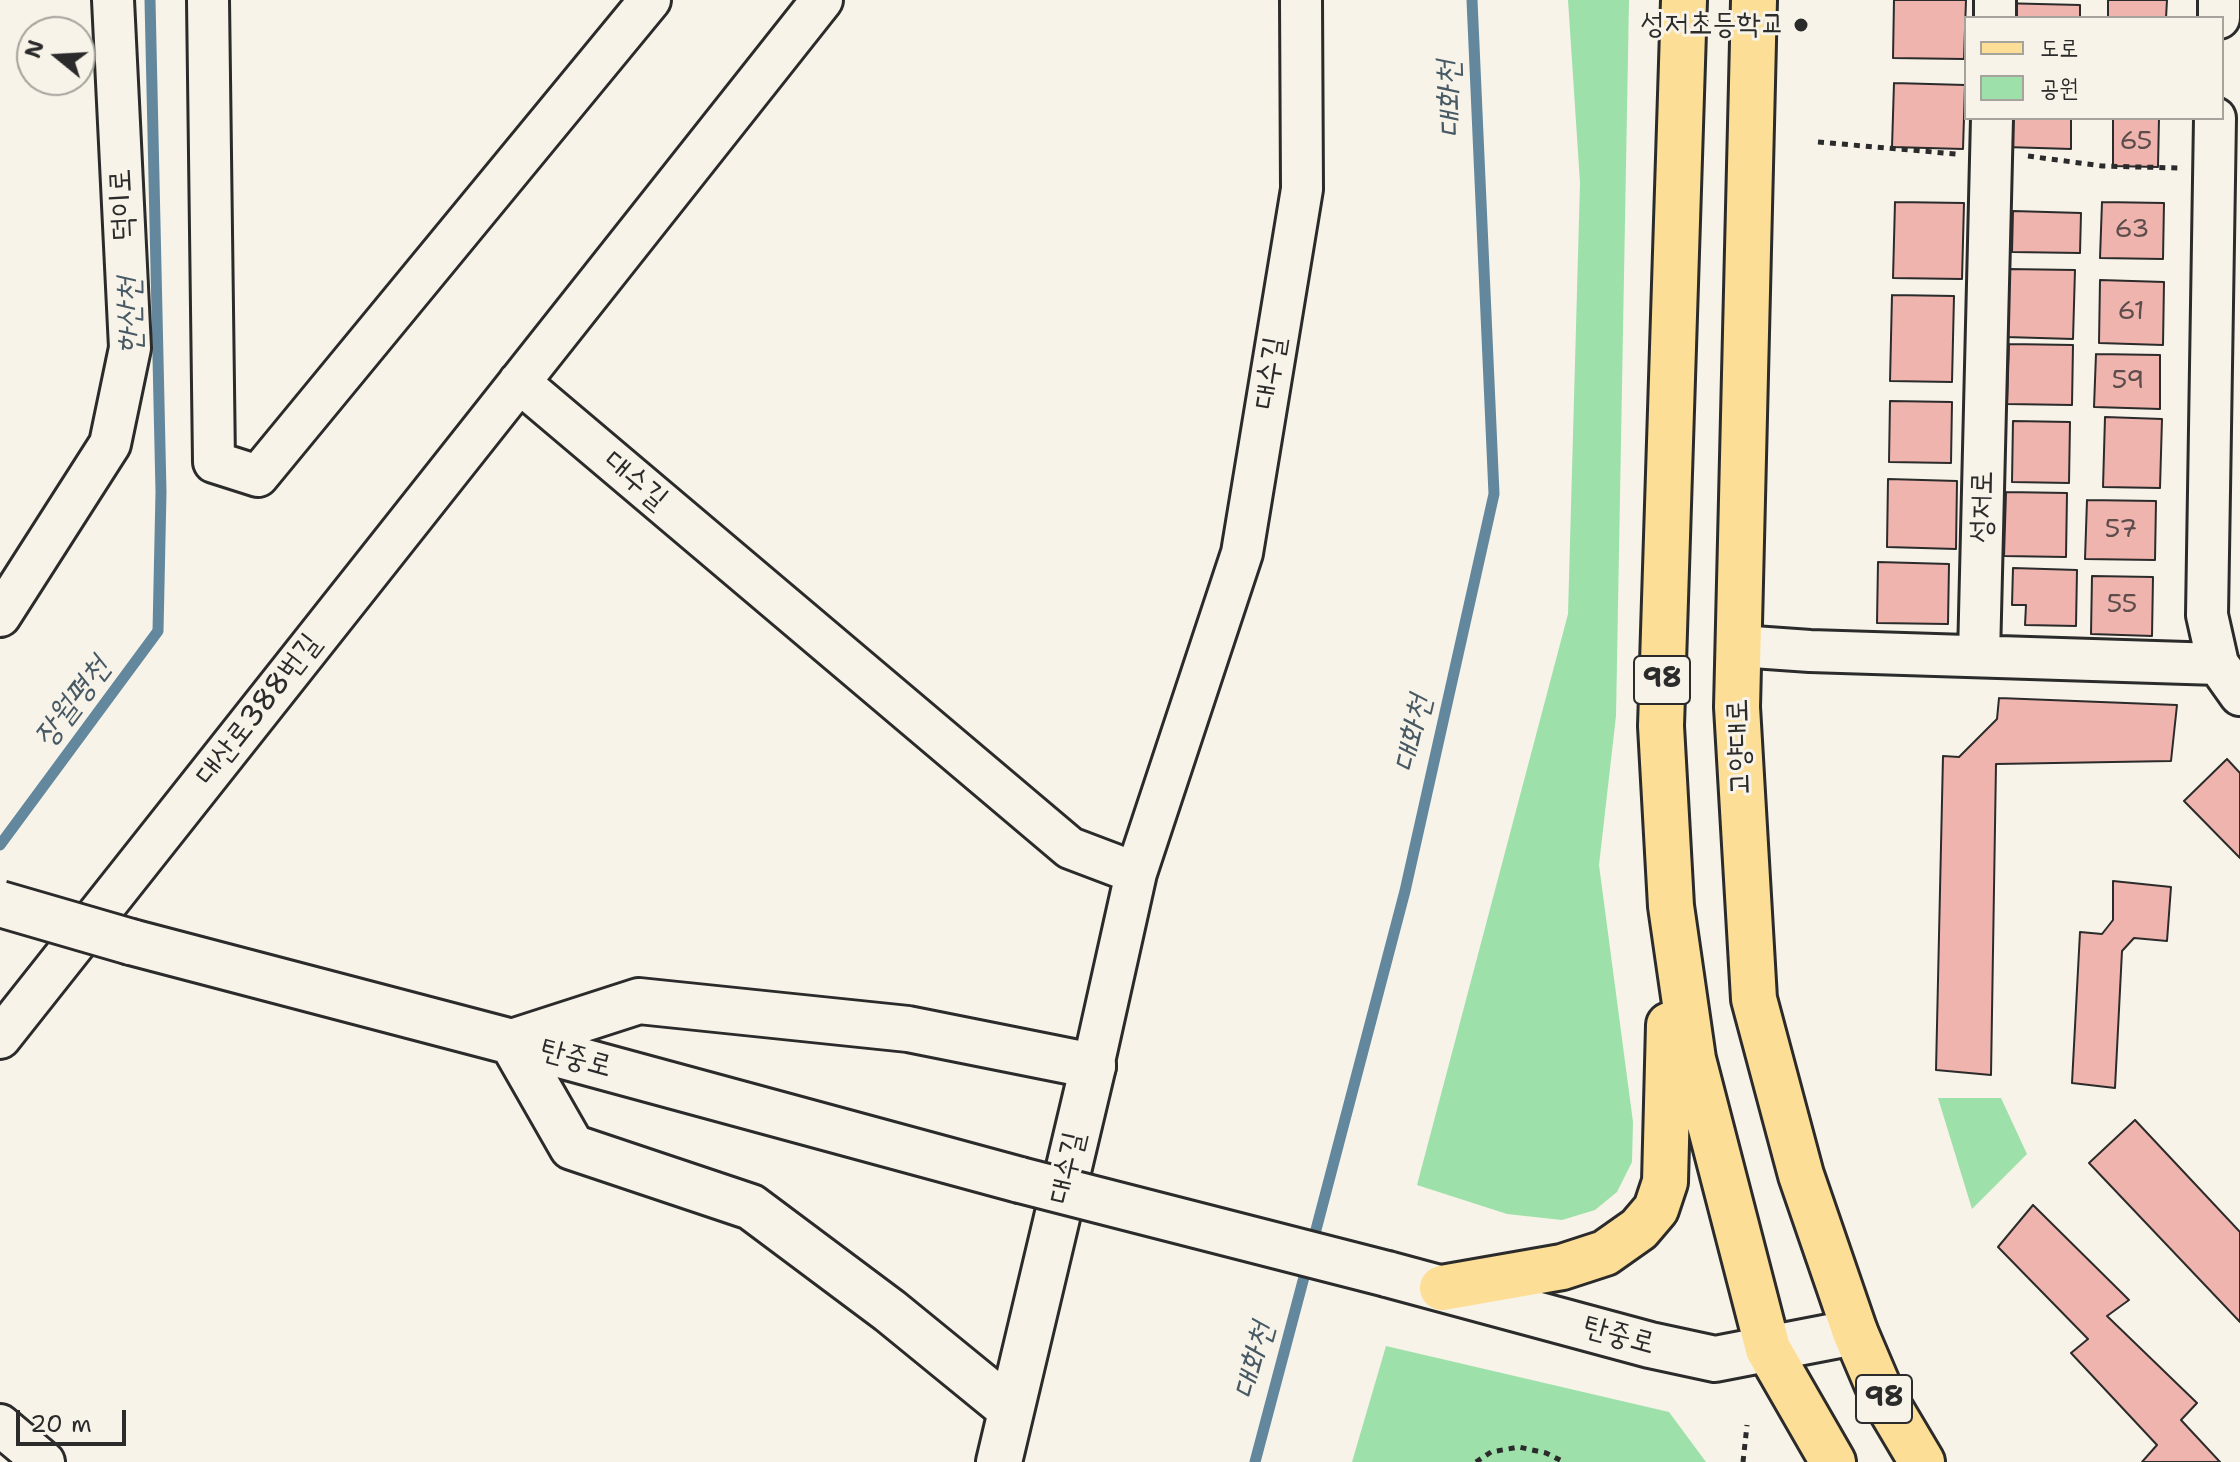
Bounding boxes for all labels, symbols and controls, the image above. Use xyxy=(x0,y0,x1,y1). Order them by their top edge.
place label: 성저초등학교 xyxy=(1640,7,1785,43)
north arrow xyxy=(16,16,96,96)
marker: 성저초등학교 xyxy=(1792,16,1810,34)
legend xyxy=(1964,16,2224,120)
text: 도로 xyxy=(2040,32,2079,64)
text: N xyxy=(18,36,51,62)
water label: 대화천 xyxy=(1430,60,1472,138)
text: 공원 xyxy=(2040,72,2079,104)
house number: 65 xyxy=(2119,126,2153,158)
street label: 덕이로 xyxy=(103,168,143,242)
house number: 63 xyxy=(2115,214,2149,246)
water label: 한산천 xyxy=(111,277,151,355)
house number: 61 xyxy=(2117,296,2145,328)
street label: 대수길 xyxy=(1248,334,1294,412)
house number: 59 xyxy=(2112,365,2144,397)
street label: 대수길 xyxy=(596,444,674,518)
street label: 성저로 xyxy=(1964,470,2002,544)
house number: 57 xyxy=(2105,514,2137,546)
house number: 55 xyxy=(2106,589,2138,621)
street label: 대산로388번길 xyxy=(189,627,329,793)
water label: 장월평천 xyxy=(27,650,119,756)
road number: 98 xyxy=(1634,656,1690,704)
water label: 대화천 xyxy=(1387,692,1441,776)
street label: 고양대로 xyxy=(1720,698,1760,796)
street label: 탄중로 xyxy=(536,1032,616,1086)
street label: 대수길 xyxy=(1042,1129,1094,1207)
street label: 탄중로 xyxy=(1579,1309,1659,1363)
water label: 대화천 xyxy=(1226,1319,1284,1403)
road number: 98 xyxy=(1856,1375,1912,1423)
scale bar xyxy=(20,1394,130,1444)
text: 20 m xyxy=(30,1408,92,1440)

